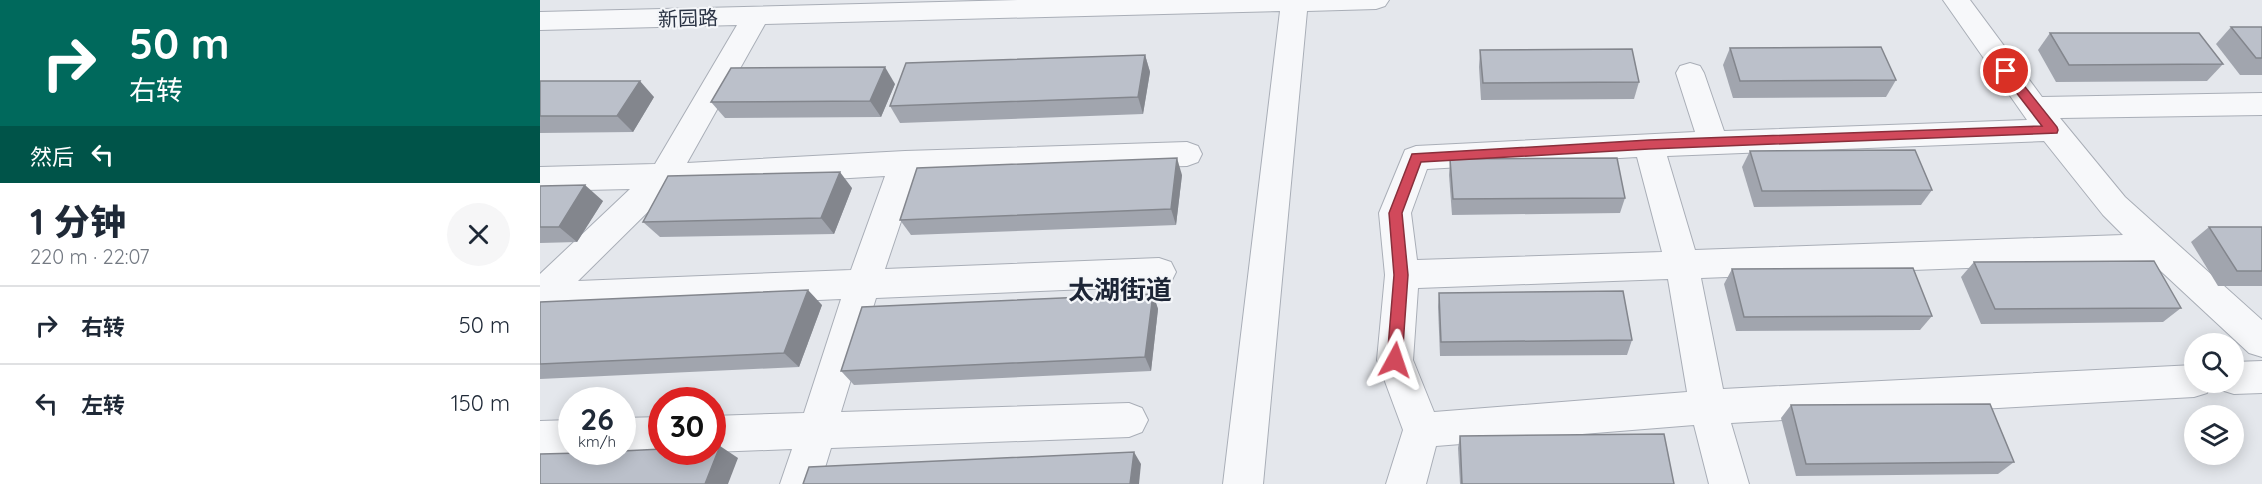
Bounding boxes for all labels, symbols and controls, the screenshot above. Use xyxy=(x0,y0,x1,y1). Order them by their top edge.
street label: 新园路 xyxy=(658,4,718,32)
text: 50 m xyxy=(129,17,229,70)
icon: right xyxy=(30,24,108,102)
pin xyxy=(1980,45,2031,96)
icon: arrive xyxy=(1989,54,2022,87)
text: 右转 xyxy=(129,73,183,107)
icon: left xyxy=(86,138,119,171)
text: 然后 xyxy=(30,143,74,171)
text: 1 分钟 xyxy=(30,199,126,244)
button: close xyxy=(447,203,510,266)
text: 220 m · 22:07 xyxy=(30,244,150,269)
district label: 太湖街道 xyxy=(1068,273,1172,306)
icon: right xyxy=(30,309,63,342)
text: 50 m xyxy=(459,311,510,339)
text: 右转 xyxy=(81,313,125,341)
position arrow xyxy=(1363,328,1427,392)
map controls xyxy=(2184,333,2244,465)
button: search xyxy=(2184,333,2244,393)
icon: left xyxy=(30,387,63,420)
speed limit sign: 30 xyxy=(648,387,726,465)
text: 150 m xyxy=(451,389,510,417)
text: 左转 xyxy=(81,391,125,419)
text: 26 xyxy=(580,400,614,438)
button: layers xyxy=(2184,405,2244,465)
text: km/h xyxy=(578,432,616,451)

